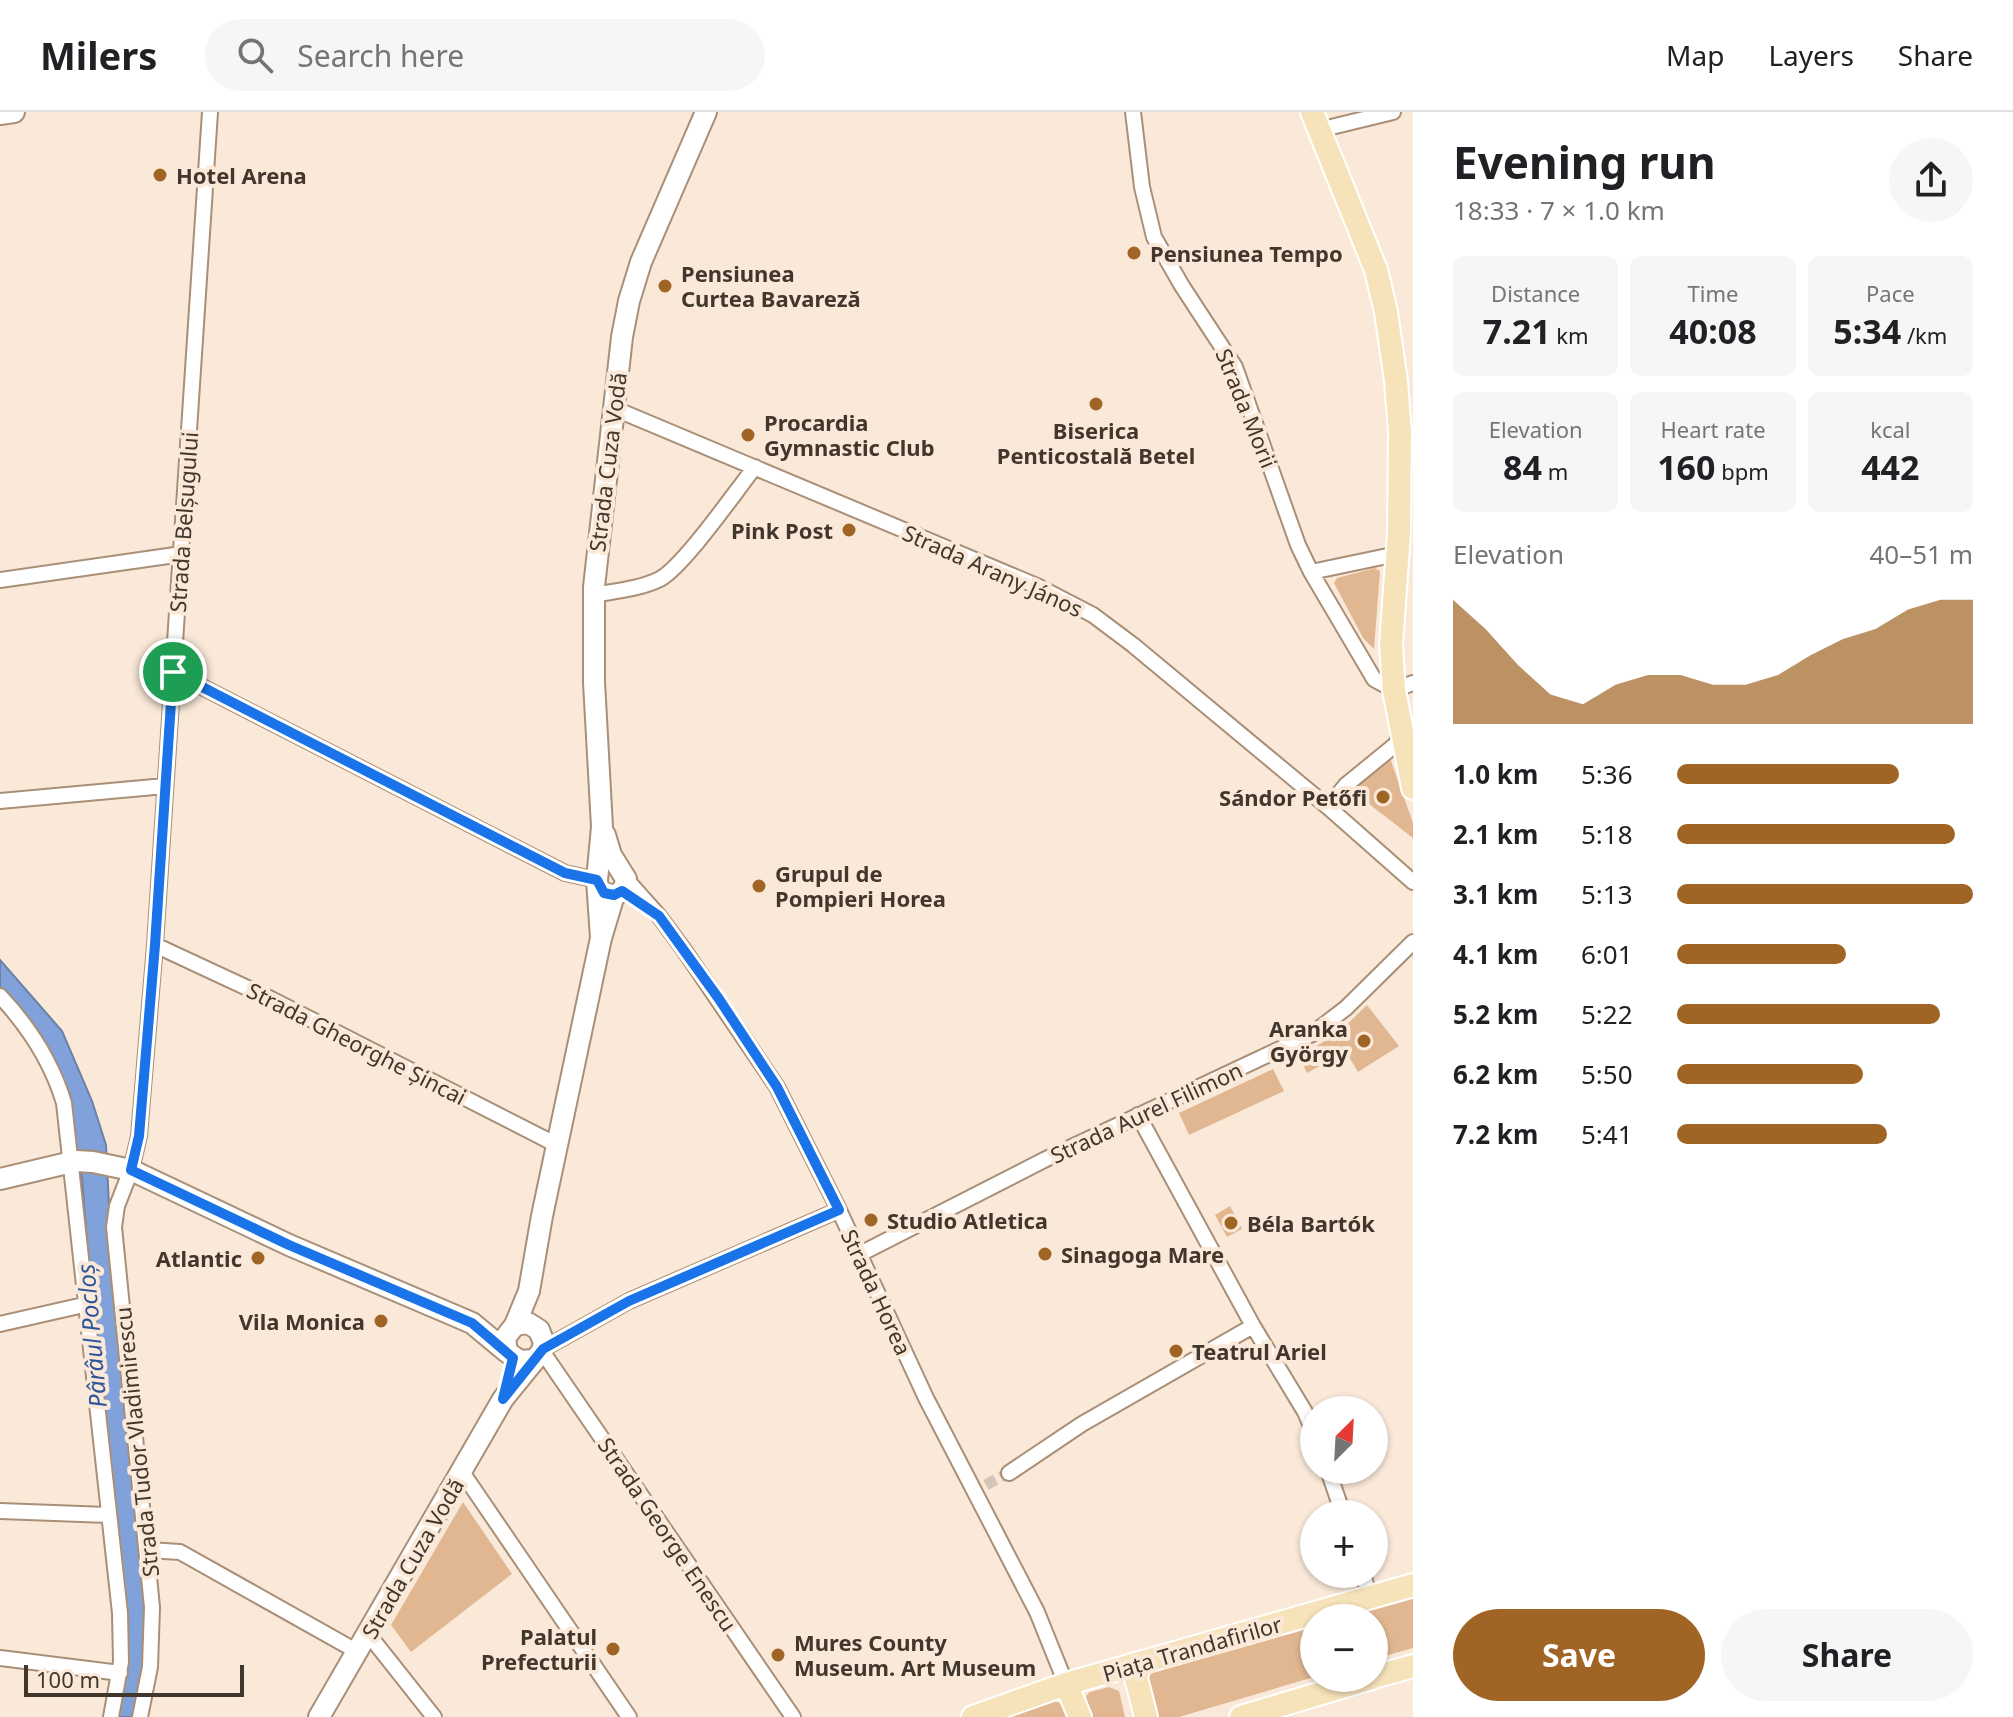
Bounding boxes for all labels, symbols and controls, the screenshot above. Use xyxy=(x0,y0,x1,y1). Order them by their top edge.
search box xyxy=(205,19,765,91)
text: Milers xyxy=(40,29,157,81)
icon: search xyxy=(233,33,277,77)
text: Search here xyxy=(297,35,464,76)
text: Map xyxy=(1666,36,1724,74)
text: Layers xyxy=(1768,36,1854,74)
text: Share xyxy=(1898,36,1973,74)
text: Evening run xyxy=(1453,132,1716,192)
button: share xyxy=(1889,138,1973,222)
place label: Hotel Arena xyxy=(176,160,307,190)
marker: Hotel Arena xyxy=(151,166,169,184)
text: 18:33 · 7 × 1.0 km xyxy=(1453,192,1665,228)
place label: Pensiunea Tempo xyxy=(1150,238,1343,268)
marker: Pensiunea Tempo xyxy=(1125,244,1143,262)
place label: Pensiunea Curtea Bavareză xyxy=(681,258,861,313)
marker: Pensiunea Curtea Bavareză xyxy=(656,277,674,295)
text: Distance xyxy=(1491,278,1580,308)
text: Time xyxy=(1688,278,1738,308)
text: Pace xyxy=(1866,278,1915,308)
text: 7.21 xyxy=(1483,308,1551,354)
text: 40:08 xyxy=(1669,308,1757,354)
text: 5:34 xyxy=(1833,308,1901,354)
text: km xyxy=(1551,320,1589,350)
text: /km xyxy=(1901,320,1947,350)
street label: Strada Morii xyxy=(1209,344,1285,472)
street label: Strada Cuza Vodă xyxy=(581,371,633,553)
marker: Biserica Penticostală Betel xyxy=(1087,395,1105,413)
place label: Procardia Gymnastic Club xyxy=(764,407,935,462)
text: Elevation xyxy=(1489,414,1583,444)
text: Heart rate xyxy=(1660,414,1766,444)
text: kcal xyxy=(1870,414,1910,444)
place label: Biserica Penticostală Betel xyxy=(997,415,1195,470)
marker: Procardia Gymnastic Club xyxy=(739,426,757,444)
street label: Strada Belșugului xyxy=(162,431,204,613)
text: 84 xyxy=(1503,444,1542,490)
text: 160 xyxy=(1657,444,1715,490)
text: 442 xyxy=(1861,444,1920,490)
text: m xyxy=(1542,456,1568,486)
text: bpm xyxy=(1715,456,1769,486)
place label: Pink Post xyxy=(731,515,833,545)
street label: Strada Arany János xyxy=(898,517,1088,623)
marker: Pink Post xyxy=(840,521,858,539)
text: Elevation xyxy=(1453,536,1564,572)
text: 40–51 m xyxy=(1869,536,1973,572)
pin xyxy=(139,638,207,706)
icon: arrive xyxy=(151,650,195,694)
text: 1.0 km xyxy=(1453,756,1538,792)
text: 5:36 xyxy=(1581,756,1633,792)
place label: Sándor Petőfi xyxy=(1219,782,1367,812)
marker: Sándor Petőfi xyxy=(1374,788,1392,806)
text: 2.1 km xyxy=(1453,816,1538,852)
text: 5:18 xyxy=(1581,816,1633,852)
place label: Grupul de Pompieri Horea xyxy=(775,858,946,913)
text: 3.1 km xyxy=(1453,876,1538,912)
text: 5:13 xyxy=(1581,876,1633,912)
marker: Grupul de Pompieri Horea xyxy=(750,877,768,895)
text: 4.1 km xyxy=(1453,936,1538,972)
text: 6:01 xyxy=(1581,936,1633,972)
street label: Strada Gheorghe Șincai xyxy=(242,975,472,1111)
text: 5.2 km xyxy=(1453,996,1538,1032)
text: 5:22 xyxy=(1581,996,1633,1032)
place label: Aranka György xyxy=(1269,1013,1348,1068)
marker: Aranka György xyxy=(1355,1032,1373,1050)
street label: Strada Aurel Filimon xyxy=(1045,1054,1247,1170)
text: 6.2 km xyxy=(1453,1056,1538,1092)
text: 5:50 xyxy=(1581,1056,1633,1092)
text: 7.2 km xyxy=(1453,1116,1538,1152)
text: 5:41 xyxy=(1581,1116,1633,1152)
place label: Studio Atletica xyxy=(887,1205,1048,1235)
place label: Béla Bartók xyxy=(1247,1208,1375,1238)
marker: Studio Atletica xyxy=(862,1211,880,1229)
marker: Béla Bartók xyxy=(1222,1214,1240,1232)
street label: Strada Horea xyxy=(835,1224,919,1360)
place label: Sinagoga Mare xyxy=(1061,1239,1224,1269)
place label: Atlantic xyxy=(156,1243,242,1273)
marker: Sinagoga Mare xyxy=(1036,1245,1054,1263)
marker: Atlantic xyxy=(249,1249,267,1267)
water label: Pârâul Pocloș xyxy=(68,1263,114,1409)
street label: Strada Tudor Vladimirescu xyxy=(107,1305,165,1579)
place label: Vila Monica xyxy=(239,1306,365,1336)
marker: Vila Monica xyxy=(372,1312,390,1330)
place label: Teatrul Ariel xyxy=(1192,1336,1327,1366)
marker: Teatrul Ariel xyxy=(1167,1342,1185,1360)
north arrow xyxy=(1300,1396,1388,1484)
map controls xyxy=(1300,1396,1388,1692)
street label: Strada George Enescu xyxy=(592,1431,744,1637)
street label: Strada Cuza Vodă xyxy=(354,1472,470,1644)
button: + xyxy=(1300,1500,1388,1588)
button: − xyxy=(1300,1604,1388,1692)
street label: Piața Trandafirilor xyxy=(1099,1608,1285,1688)
button: Save xyxy=(1453,1609,1705,1701)
button: Share xyxy=(1721,1609,1973,1701)
place label: Palatul Prefecturii xyxy=(481,1621,597,1676)
place label: Mures County Museum. Art Museum xyxy=(794,1627,1036,1682)
marker: Palatul Prefecturii xyxy=(604,1640,622,1658)
marker: Mures County Museum. Art Museum xyxy=(769,1646,787,1664)
scale bar xyxy=(24,1661,244,1697)
text: 100 m xyxy=(36,1664,100,1694)

